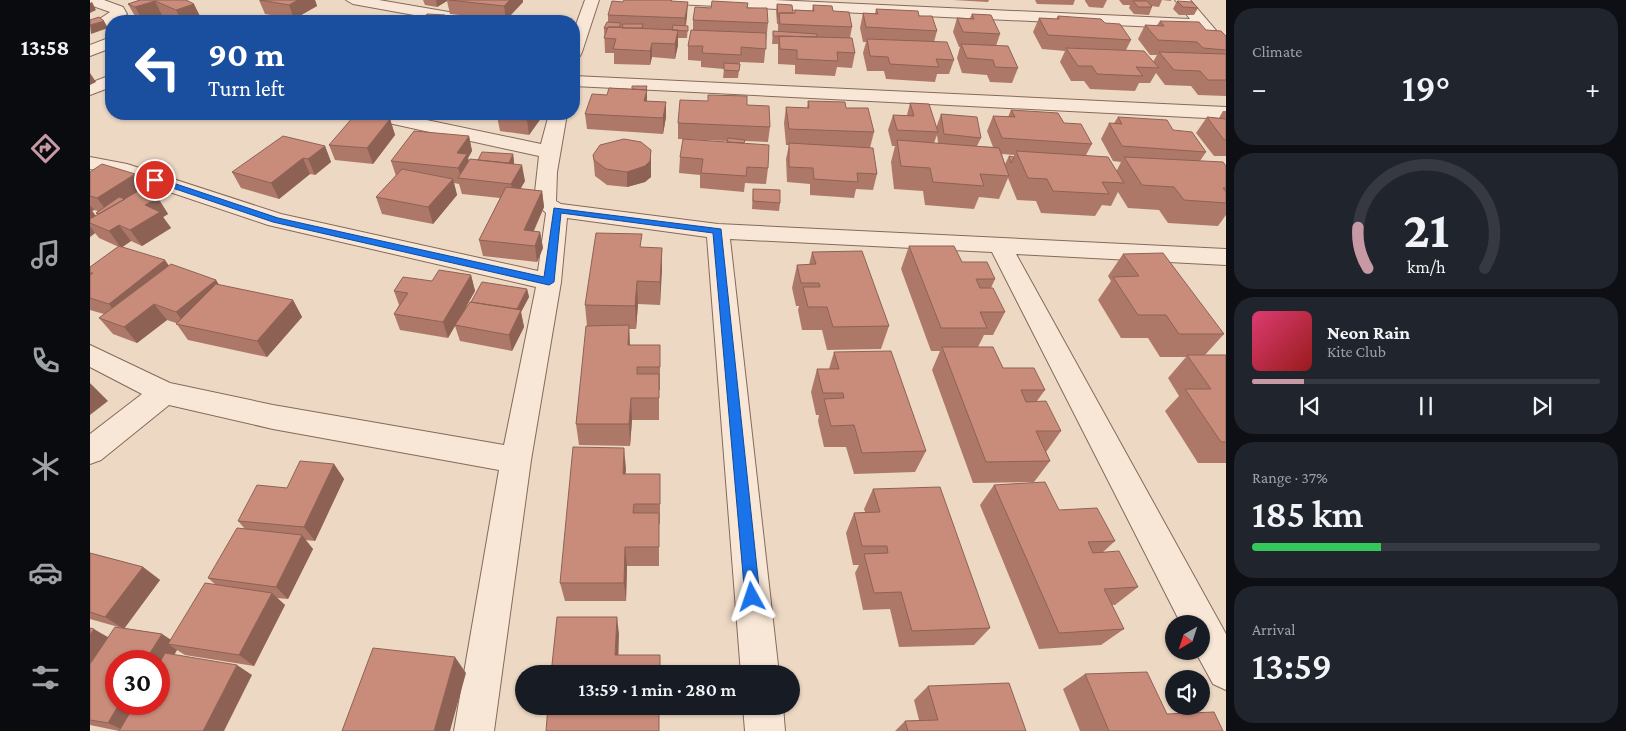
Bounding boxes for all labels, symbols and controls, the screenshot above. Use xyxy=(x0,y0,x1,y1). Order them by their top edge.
text: 13:58 xyxy=(21,35,69,60)
icon: left xyxy=(125,35,190,100)
text: 90 m xyxy=(208,35,285,74)
text: Climate xyxy=(1252,43,1302,60)
text: 19° xyxy=(1402,67,1450,109)
text: − xyxy=(1252,73,1267,104)
text: + xyxy=(1585,73,1600,104)
text: Turn left xyxy=(208,76,285,101)
icon: directions xyxy=(28,131,63,166)
pin xyxy=(134,159,176,201)
icon: arrive xyxy=(141,166,169,194)
text: 21 xyxy=(1403,200,1449,258)
icon: music xyxy=(28,237,63,272)
text: km/h xyxy=(1407,257,1446,277)
text: Neon Rain xyxy=(1327,322,1410,343)
icon: phone xyxy=(28,343,63,378)
text: Kite Club xyxy=(1327,343,1386,360)
icon: previous xyxy=(1296,392,1324,420)
icon: pause xyxy=(1412,392,1440,420)
icon: next xyxy=(1528,392,1556,420)
icon: climate xyxy=(28,449,63,484)
text: Range · 37% xyxy=(1252,469,1328,486)
text: 185 km xyxy=(1252,493,1364,535)
icon: car xyxy=(28,555,63,590)
position arrow xyxy=(725,570,777,622)
north arrow xyxy=(1165,615,1210,660)
map controls xyxy=(1165,615,1210,715)
text: Arrival xyxy=(1252,621,1296,638)
text: 13:59 xyxy=(1252,645,1332,687)
speed limit sign: 30 xyxy=(105,650,170,715)
icon: filters xyxy=(28,660,63,695)
button: sound xyxy=(1165,670,1210,715)
text: 13:59 · 1 min · 280 m xyxy=(579,679,736,700)

